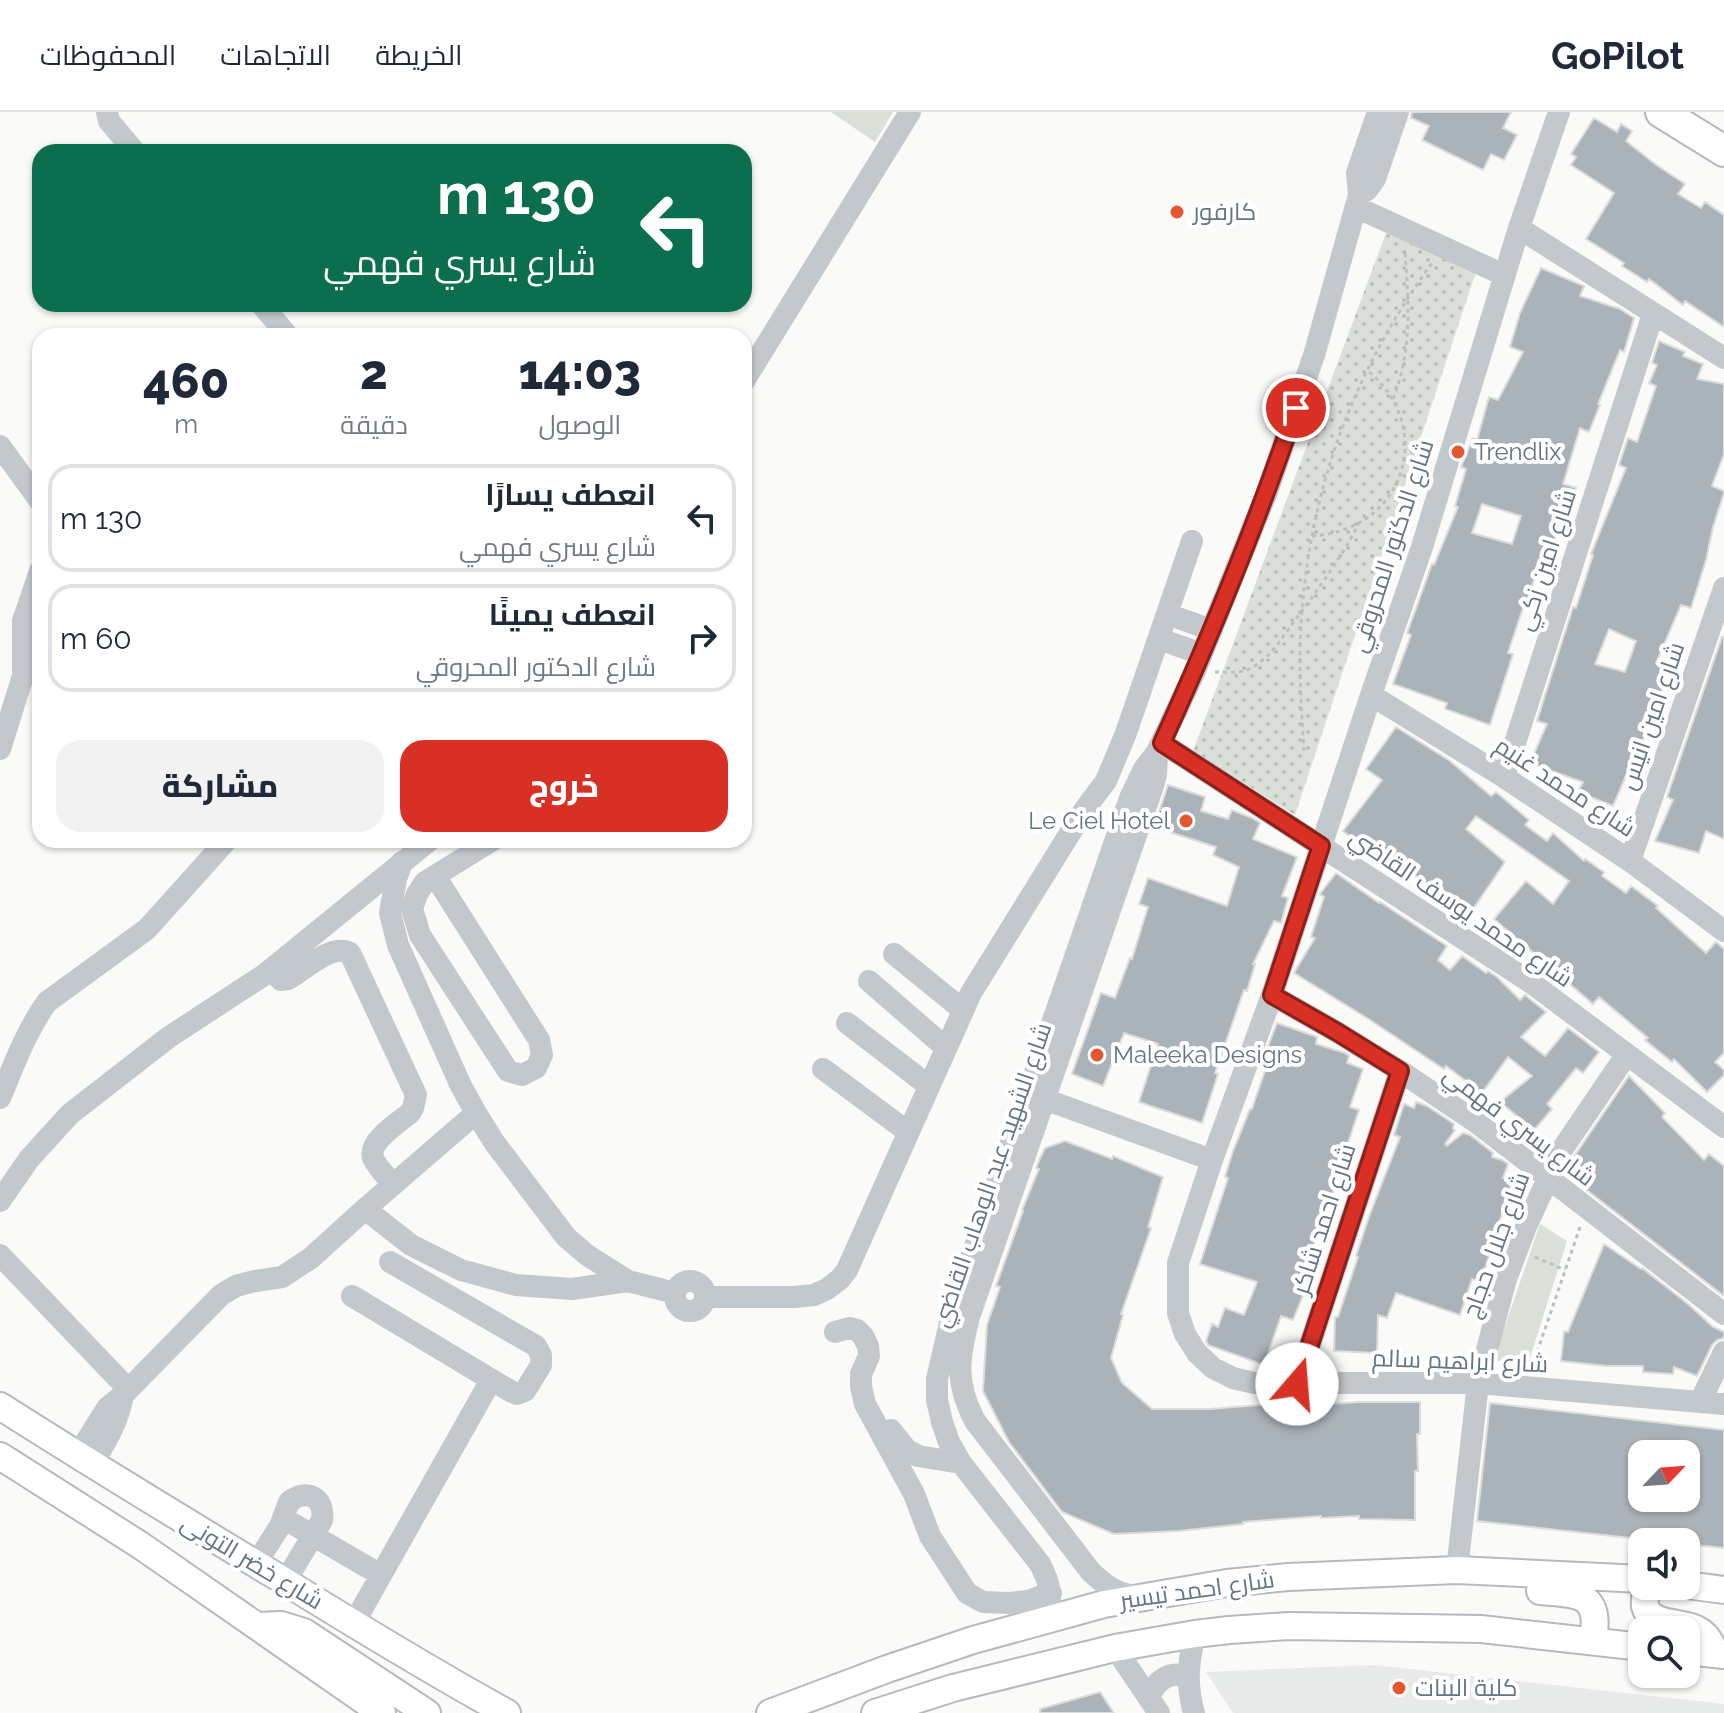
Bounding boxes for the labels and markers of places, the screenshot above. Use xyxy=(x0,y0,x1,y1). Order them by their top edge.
place label: كارفور xyxy=(1191,197,1256,226)
marker: كارفور xyxy=(1168,203,1186,221)
pin xyxy=(1262,374,1330,442)
place label: Trendlix xyxy=(1474,437,1561,466)
marker: Trendlix xyxy=(1449,443,1467,461)
place label: Le Ciel Hotel xyxy=(1028,806,1170,835)
marker: Le Ciel Hotel xyxy=(1177,812,1195,830)
place label: Maleeka Designs xyxy=(1113,1040,1302,1069)
marker: Maleeka Designs xyxy=(1088,1046,1106,1064)
place label: كلية البنات xyxy=(1415,1673,1518,1702)
marker: كلية البنات xyxy=(1390,1679,1408,1697)

